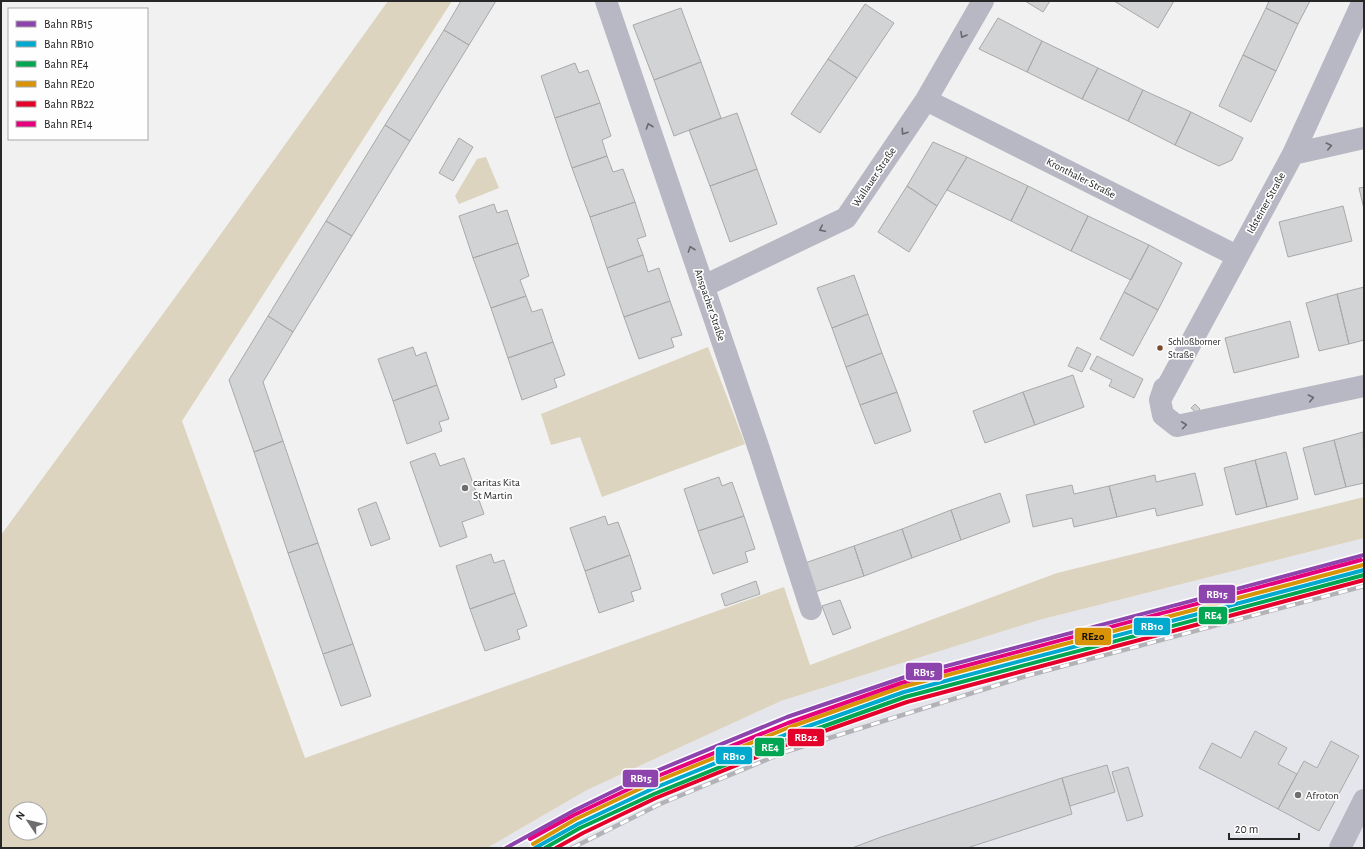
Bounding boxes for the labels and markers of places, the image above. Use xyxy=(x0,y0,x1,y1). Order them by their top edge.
place label: Schloßborner Straße xyxy=(1168,337,1221,360)
marker: Schloßborner Straße xyxy=(1155,343,1165,353)
place label: caritas Kita St Martin xyxy=(473,477,520,501)
marker: caritas Kita St Martin xyxy=(460,483,470,493)
marker: Afroton xyxy=(1293,790,1303,800)
place label: Afroton xyxy=(1306,790,1339,801)

